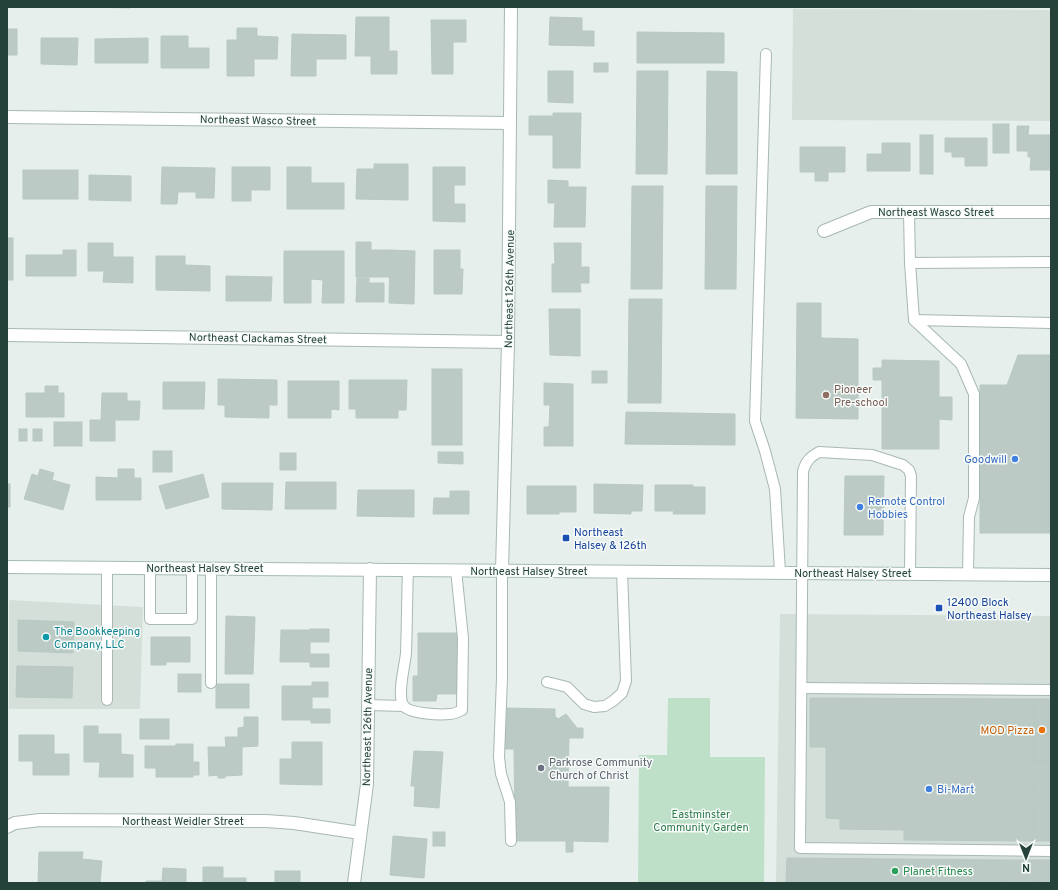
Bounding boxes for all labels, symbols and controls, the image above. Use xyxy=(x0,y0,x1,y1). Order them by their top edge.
street label: Northeast Wasco Street xyxy=(200,113,316,129)
street label: Northeast Wasco Street xyxy=(878,206,994,220)
street label: Northeast 126th Avenue xyxy=(502,230,518,348)
street label: Northeast Clackamas Street xyxy=(189,331,327,347)
place label: Pioneer Pre-school xyxy=(834,383,888,410)
marker: Pioneer Pre-school xyxy=(821,390,831,400)
place label: Goodwill xyxy=(964,453,1007,467)
marker: Goodwill xyxy=(1010,454,1020,464)
place label: Remote Control Hobbies xyxy=(868,495,945,522)
marker: Remote Control Hobbies xyxy=(855,502,865,512)
place label: Northeast Halsey & 126th xyxy=(574,526,647,553)
marker: Northeast Halsey & 126th xyxy=(561,533,571,543)
street label: Northeast Halsey Street xyxy=(146,562,264,576)
street label: Northeast Halsey Street xyxy=(470,565,588,579)
street label: Northeast Halsey Street xyxy=(794,567,912,581)
place label: 12400 Block Northeast Halsey xyxy=(947,596,1032,623)
marker: 12400 Block Northeast Halsey xyxy=(934,603,944,613)
place label: The Bookkeeping Company, LLC xyxy=(54,625,140,652)
marker: The Bookkeeping Company, LLC xyxy=(41,632,51,642)
street label: Northeast 126th Avenue xyxy=(360,668,376,786)
place label: MOD Pizza xyxy=(981,724,1034,738)
marker: MOD Pizza xyxy=(1037,725,1047,735)
place label: Parkrose Community Church of Christ xyxy=(549,756,653,783)
marker: Parkrose Community Church of Christ xyxy=(536,763,546,773)
place label: Bi-Mart xyxy=(937,783,974,797)
marker: Bi-Mart xyxy=(924,784,934,794)
park label: Eastminster Community Garden xyxy=(653,808,749,835)
street label: Northeast Weidler Street xyxy=(122,815,244,829)
north arrow xyxy=(1006,838,1046,878)
text: N xyxy=(1022,860,1030,874)
place label: Planet Fitness xyxy=(903,865,973,879)
marker: Planet Fitness xyxy=(890,866,900,876)

